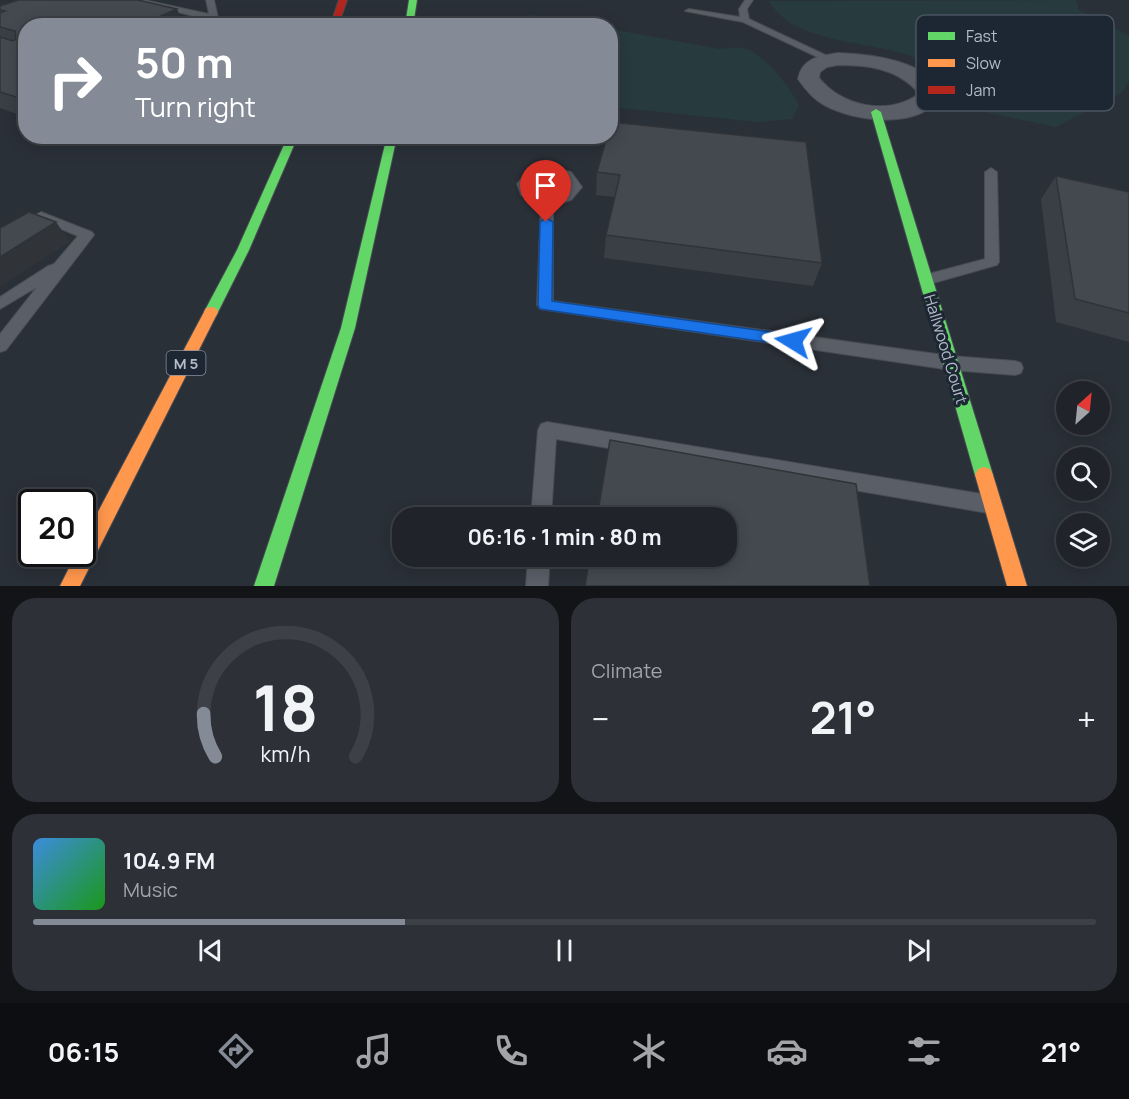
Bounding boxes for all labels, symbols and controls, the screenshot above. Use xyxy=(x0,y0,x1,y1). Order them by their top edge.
legend xyxy=(916,15,1114,111)
text: Fast xyxy=(966,25,997,47)
text: 50 m xyxy=(135,33,233,91)
icon: right xyxy=(36,42,114,120)
text: Slow xyxy=(966,52,1001,74)
text: Jam xyxy=(966,79,996,101)
text: Turn right xyxy=(135,88,256,125)
pin xyxy=(520,160,571,222)
icon: arrive xyxy=(529,169,562,202)
street label: Hallwood Court xyxy=(919,292,973,406)
position arrow xyxy=(761,309,825,373)
road number: M 5 xyxy=(166,351,206,375)
north arrow xyxy=(1056,381,1110,435)
map controls xyxy=(1056,381,1110,567)
button: search xyxy=(1056,447,1110,501)
speed limit sign: 20 xyxy=(18,489,96,567)
button: layers xyxy=(1056,513,1110,567)
text: 06:16 · 1 min · 80 m xyxy=(467,522,662,552)
text: Climate xyxy=(592,657,663,684)
text: 18 xyxy=(252,664,318,750)
text: 21° xyxy=(810,686,877,748)
text: − xyxy=(592,696,609,741)
text: + xyxy=(1077,696,1096,741)
text: km/h xyxy=(260,739,310,768)
text: 104.9 FM xyxy=(123,846,215,876)
text: Music xyxy=(123,876,178,903)
icon: previous xyxy=(194,934,227,967)
icon: pause xyxy=(548,934,581,967)
icon: next xyxy=(902,934,935,967)
icon: directions xyxy=(215,1030,257,1072)
icon: music xyxy=(353,1030,395,1072)
icon: phone xyxy=(490,1030,532,1072)
icon: climate xyxy=(628,1030,670,1072)
icon: car xyxy=(766,1030,808,1072)
icon: filters xyxy=(903,1030,945,1072)
text: 06:15 xyxy=(48,1033,119,1070)
text: 21° xyxy=(1041,1033,1081,1070)

